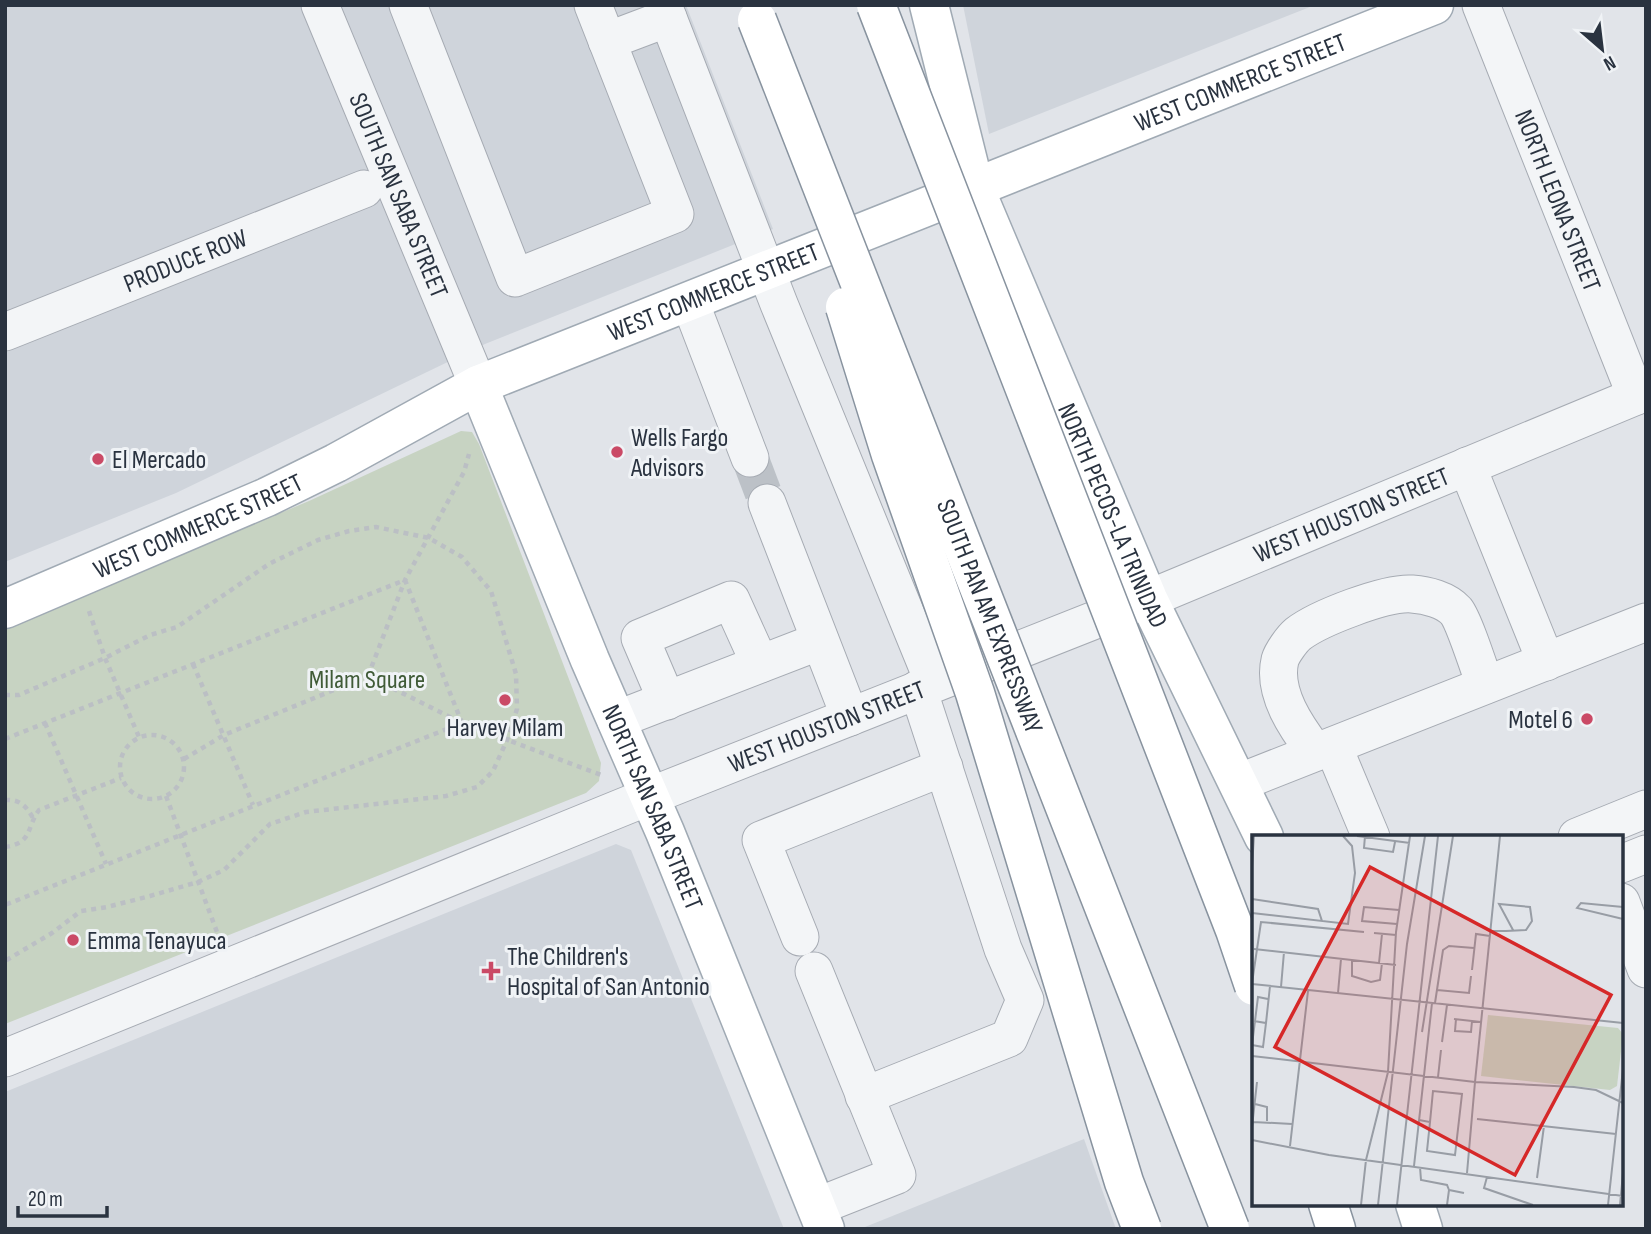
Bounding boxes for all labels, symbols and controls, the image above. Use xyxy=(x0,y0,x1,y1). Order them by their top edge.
north arrow xyxy=(1567,14,1637,84)
street label: WEST COMMERCE STREET xyxy=(1130,27,1351,139)
text: N xyxy=(1599,50,1619,75)
street label: SOUTH SAN SABA STREET xyxy=(341,89,454,303)
street label: NORTH LEONA STREET xyxy=(1507,106,1607,296)
street label: PRODUCE ROW xyxy=(120,223,252,300)
street label: WEST COMMERCE STREET xyxy=(603,237,824,349)
street label: NORTH PECOS-LA TRINIDAD xyxy=(1050,399,1174,633)
place label: Wells Fargo Advisors xyxy=(630,423,728,484)
marker: Wells Fargo Advisors xyxy=(609,444,625,460)
place label: El Mercado xyxy=(112,445,206,476)
marker: El Mercado xyxy=(90,451,106,467)
street label: WEST HOUSTON STREET xyxy=(1249,461,1454,570)
street label: WEST COMMERCE STREET xyxy=(89,468,308,586)
street label: SOUTH PAN AM EXPRESSWAY xyxy=(929,495,1049,738)
park label: Milam Square xyxy=(309,665,425,696)
street label: WEST HOUSTON STREET xyxy=(724,675,930,780)
marker: Harvey Milam xyxy=(497,692,513,708)
street label: NORTH SAN SABA STREET xyxy=(594,700,709,915)
place label: Motel 6 xyxy=(1508,705,1573,736)
marker: Motel 6 xyxy=(1579,711,1595,727)
place label: Harvey Milam xyxy=(446,713,564,744)
inset map xyxy=(1252,835,1623,1206)
place label: Emma Tenayuca xyxy=(87,926,226,957)
marker: Emma Tenayuca xyxy=(65,932,81,948)
place label: The Children's Hospital of San Antonio xyxy=(507,942,710,1003)
marker: The Children's Hospital of San Antonio xyxy=(481,961,501,981)
scale bar xyxy=(18,1174,107,1218)
text: 20 m xyxy=(28,1187,63,1212)

